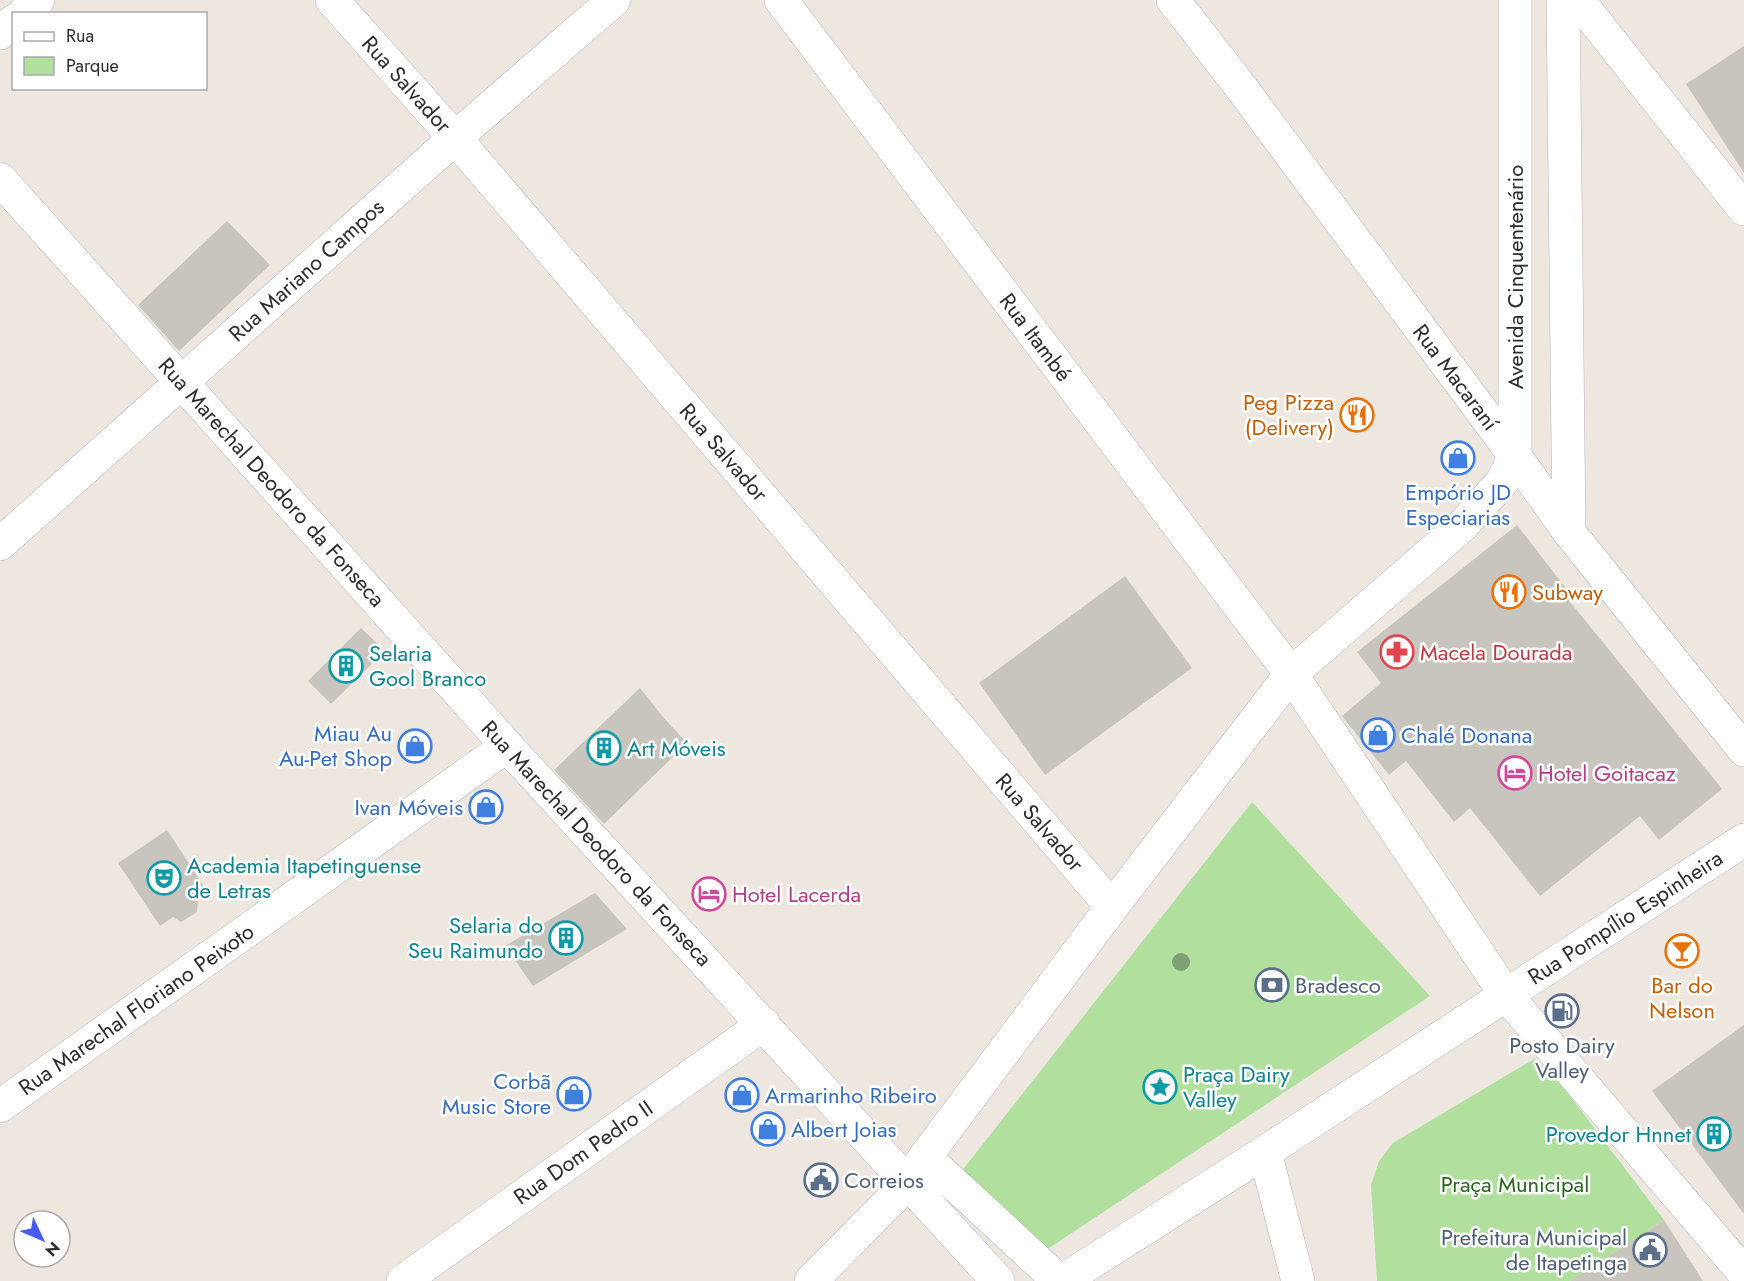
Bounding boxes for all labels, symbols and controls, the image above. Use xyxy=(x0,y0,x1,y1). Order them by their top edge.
legend xyxy=(12,12,207,90)
text: Rua xyxy=(66,23,94,49)
street label: Rua Salvador xyxy=(355,28,460,140)
text: Parque xyxy=(66,53,119,79)
street label: Avenida Cinquentenário xyxy=(1499,165,1531,389)
street label: Rua Mariano Campos xyxy=(221,191,391,349)
street label: Rua Itambé xyxy=(992,286,1080,388)
street label: Rua Macaraní xyxy=(1405,317,1507,438)
street label: Rua Marechal Deodoro da Fonseca xyxy=(151,350,393,614)
place label: Peg Pizza (Delivery) xyxy=(1243,386,1334,443)
street label: Rua Salvador xyxy=(672,396,776,509)
restaurant icon: Peg Pizza (Delivery) xyxy=(1339,397,1375,433)
shop icon: Empório JD Especiarias xyxy=(1440,440,1476,476)
place label: Empório JD Especiarias xyxy=(1405,476,1511,533)
restaurant icon: Subway xyxy=(1491,574,1527,610)
place label: Subway xyxy=(1532,576,1603,608)
pharmacy icon: Macela Dourada xyxy=(1379,634,1415,670)
place label: Macela Dourada xyxy=(1420,636,1572,668)
place label: Selaria Gool Branco xyxy=(369,637,486,694)
building icon: Selaria Gool Branco xyxy=(328,648,364,684)
street label: Rua Marechal Deodoro da Fonseca xyxy=(474,713,720,973)
place label: Miau Au Au-Pet Shop xyxy=(279,717,392,774)
shop icon: Chalé Donana xyxy=(1360,717,1396,753)
place label: Chalé Donana xyxy=(1401,719,1532,751)
shop icon: Miau Au Au-Pet Shop xyxy=(397,728,433,764)
building icon: Art Móveis xyxy=(586,730,622,766)
place label: Art Móveis xyxy=(627,732,726,764)
hotel icon: Hotel Goitacaz xyxy=(1497,755,1533,791)
place label: Hotel Goitacaz xyxy=(1538,757,1676,789)
street label: Rua Salvador xyxy=(988,766,1092,879)
shop icon: Ivan Móveis xyxy=(468,789,504,825)
place label: Ivan Móveis xyxy=(354,791,463,823)
street label: Rua Pompílio Espinheira xyxy=(1521,842,1729,992)
place label: Academia Itapetinguense de Letras xyxy=(187,849,421,906)
theatre icon: Academia Itapetinguense de Letras xyxy=(146,860,182,896)
hotel icon: Hotel Lacerda xyxy=(691,876,727,912)
place label: Hotel Lacerda xyxy=(732,878,861,910)
place label: Selaria do Seu Raimundo xyxy=(408,909,543,966)
street label: Rua Marechal Floriano Peixoto xyxy=(12,915,260,1103)
building icon: Selaria do Seu Raimundo xyxy=(548,920,584,956)
bar icon: Bar do Nelson xyxy=(1664,933,1700,969)
bank icon: Bradesco xyxy=(1254,967,1290,1003)
place label: Bradesco xyxy=(1295,969,1381,1001)
place label: Bar do Nelson xyxy=(1649,969,1715,1026)
fuel station icon: Posto Dairy Valley xyxy=(1544,993,1580,1029)
place label: Posto Dairy Valley xyxy=(1509,1029,1615,1086)
place label: Praça Dairy Valley xyxy=(1183,1058,1290,1115)
place label: Corbã Music Store xyxy=(442,1065,551,1122)
place icon: Praça Dairy Valley xyxy=(1142,1069,1178,1105)
shop icon: Corbã Music Store xyxy=(556,1076,592,1112)
shop icon: Armarinho Ribeiro xyxy=(724,1077,760,1113)
place label: Armarinho Ribeiro xyxy=(765,1079,937,1111)
street label: Rua Dom Pedro II xyxy=(507,1092,659,1212)
shop icon: Albert Joias xyxy=(750,1111,786,1147)
place label: Albert Joias xyxy=(791,1113,896,1145)
building icon: Provedor Hnnet xyxy=(1696,1116,1732,1152)
place label: Provedor Hnnet xyxy=(1546,1118,1692,1150)
public building icon: Correios xyxy=(803,1162,839,1198)
place label: Correios xyxy=(844,1164,924,1196)
park label: Praça Municipal xyxy=(1441,1168,1589,1200)
north arrow xyxy=(12,1209,72,1269)
place label: Prefeitura Municipal de Itapetinga xyxy=(1441,1221,1627,1278)
public building icon: Prefeitura Municipal de Itapetinga xyxy=(1632,1232,1668,1268)
text: N xyxy=(40,1237,65,1262)

